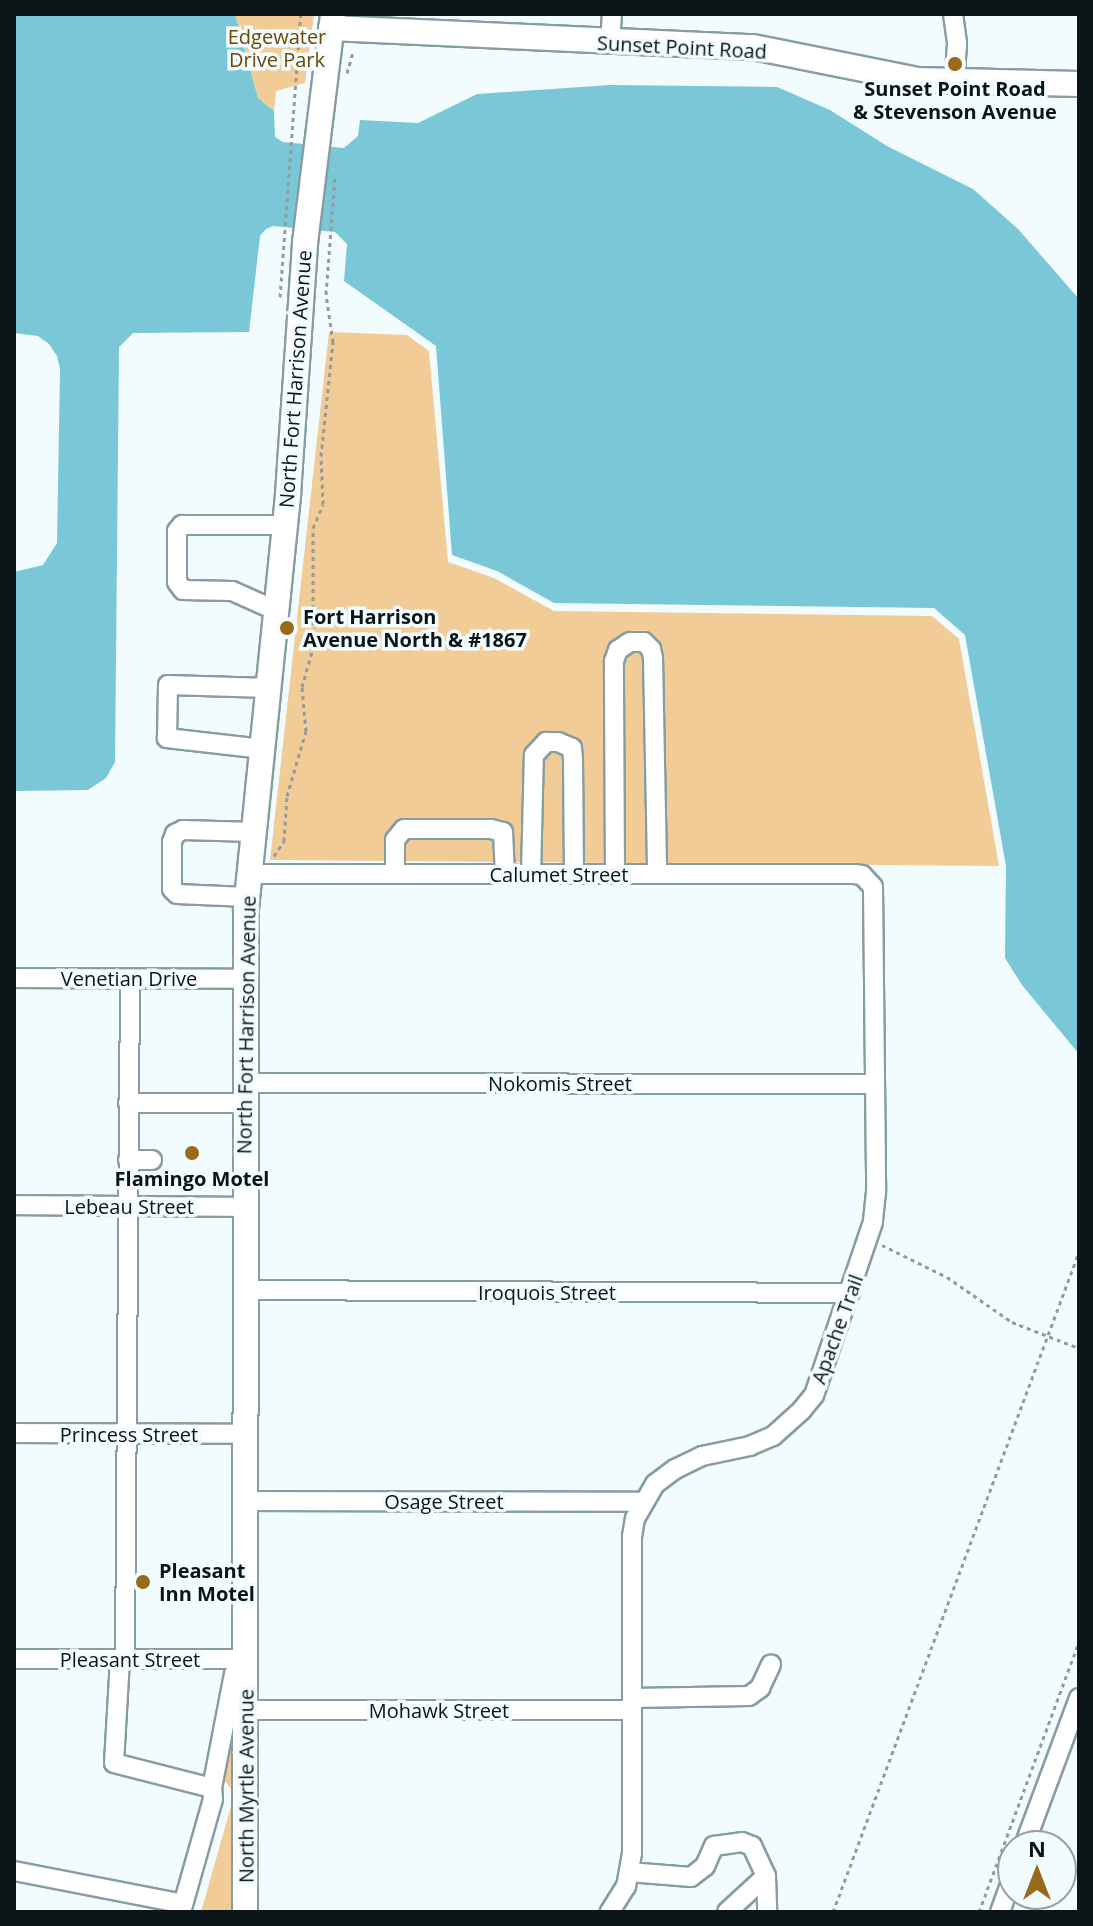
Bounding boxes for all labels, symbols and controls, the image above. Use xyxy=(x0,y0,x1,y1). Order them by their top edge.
park label: Edgewater Drive Park xyxy=(228,24,326,71)
street label: Sunset Point Road xyxy=(596,31,768,63)
marker: Sunset Point Road & Stevenson Avenue xyxy=(946,55,964,73)
place label: Sunset Point Road & Stevenson Avenue xyxy=(853,76,1057,123)
street label: North Fort Harrison Avenue xyxy=(274,249,316,509)
place label: Fort Harrison Avenue North & #1867 xyxy=(303,604,527,651)
marker: Fort Harrison Avenue North & #1867 xyxy=(278,619,296,637)
street label: Calumet Street xyxy=(490,862,628,886)
street label: North Fort Harrison Avenue xyxy=(232,896,260,1154)
street label: Venetian Drive xyxy=(61,966,197,990)
street label: Nokomis Street xyxy=(488,1071,632,1095)
marker: Flamingo Motel xyxy=(183,1144,201,1162)
place label: Flamingo Motel xyxy=(115,1166,269,1190)
street label: Lebeau Street xyxy=(64,1194,194,1218)
street label: Apache Trail xyxy=(806,1271,868,1387)
street label: Iroquois Street xyxy=(478,1280,616,1304)
street label: Princess Street xyxy=(60,1422,198,1446)
street label: Osage Street xyxy=(384,1489,504,1513)
place label: Pleasant Inn Motel xyxy=(159,1558,255,1605)
marker: Pleasant Inn Motel xyxy=(134,1573,152,1591)
street label: Pleasant Street xyxy=(60,1647,200,1671)
street label: North Myrtle Avenue xyxy=(234,1689,258,1883)
street label: Mohawk Street xyxy=(369,1698,509,1722)
north arrow xyxy=(997,1830,1077,1910)
text: N xyxy=(1028,1833,1046,1863)

